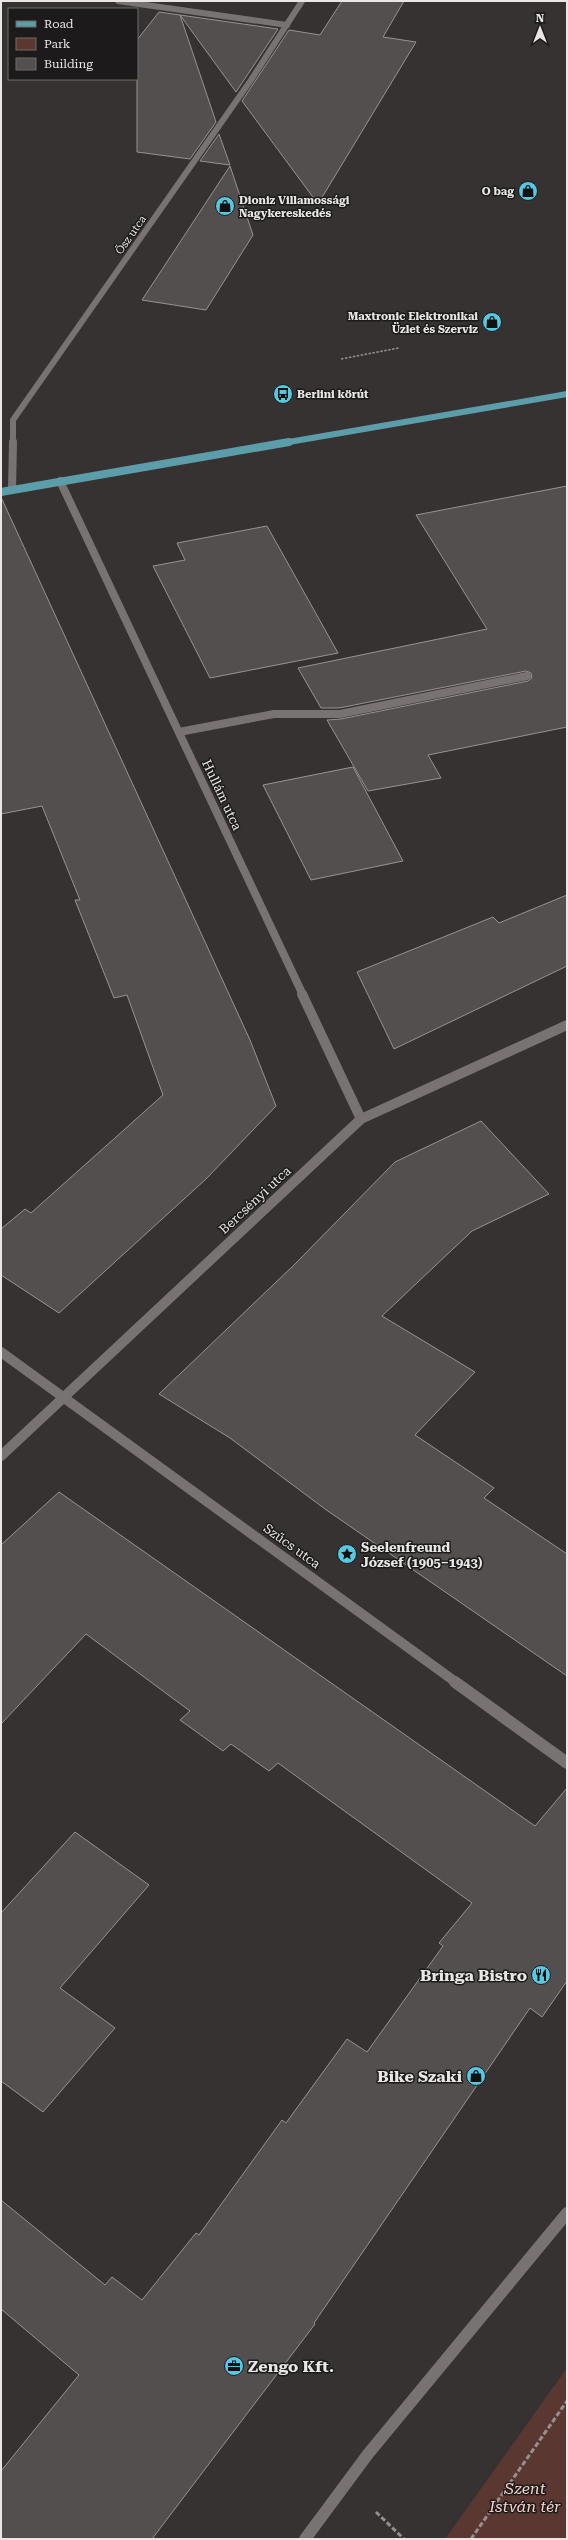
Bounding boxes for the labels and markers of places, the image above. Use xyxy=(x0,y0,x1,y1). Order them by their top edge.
shop icon: O bag xyxy=(517,180,539,202)
place label: O bag xyxy=(482,185,514,198)
place label: Dioniz Villamossági Nagykereskedés xyxy=(239,194,350,220)
shop icon: Dioniz Villamossági Nagykereskedés xyxy=(214,195,236,217)
place label: Maxtronic Elektronikai Üzlet és Szerviz xyxy=(348,310,478,336)
shop icon: Maxtronic Elektronikai Üzlet és Szerviz xyxy=(481,311,503,333)
bus stop icon: Berlini körút xyxy=(272,383,294,405)
place label: Berlini körút xyxy=(297,388,369,401)
place label: Seelenfreund József (1905–1943) xyxy=(361,1540,483,1570)
place icon: Seelenfreund József (1905–1943) xyxy=(336,1543,358,1565)
restaurant icon: Bringa Bistro xyxy=(530,1964,552,1986)
place label: Bringa Bistro xyxy=(420,1966,527,1985)
shop icon: Bike Szaki xyxy=(465,2065,487,2087)
place label: Bike Szaki xyxy=(377,2067,463,2086)
office icon: Zengo Kft. xyxy=(223,2355,245,2377)
place label: Zengo Kft. xyxy=(248,2357,334,2376)

